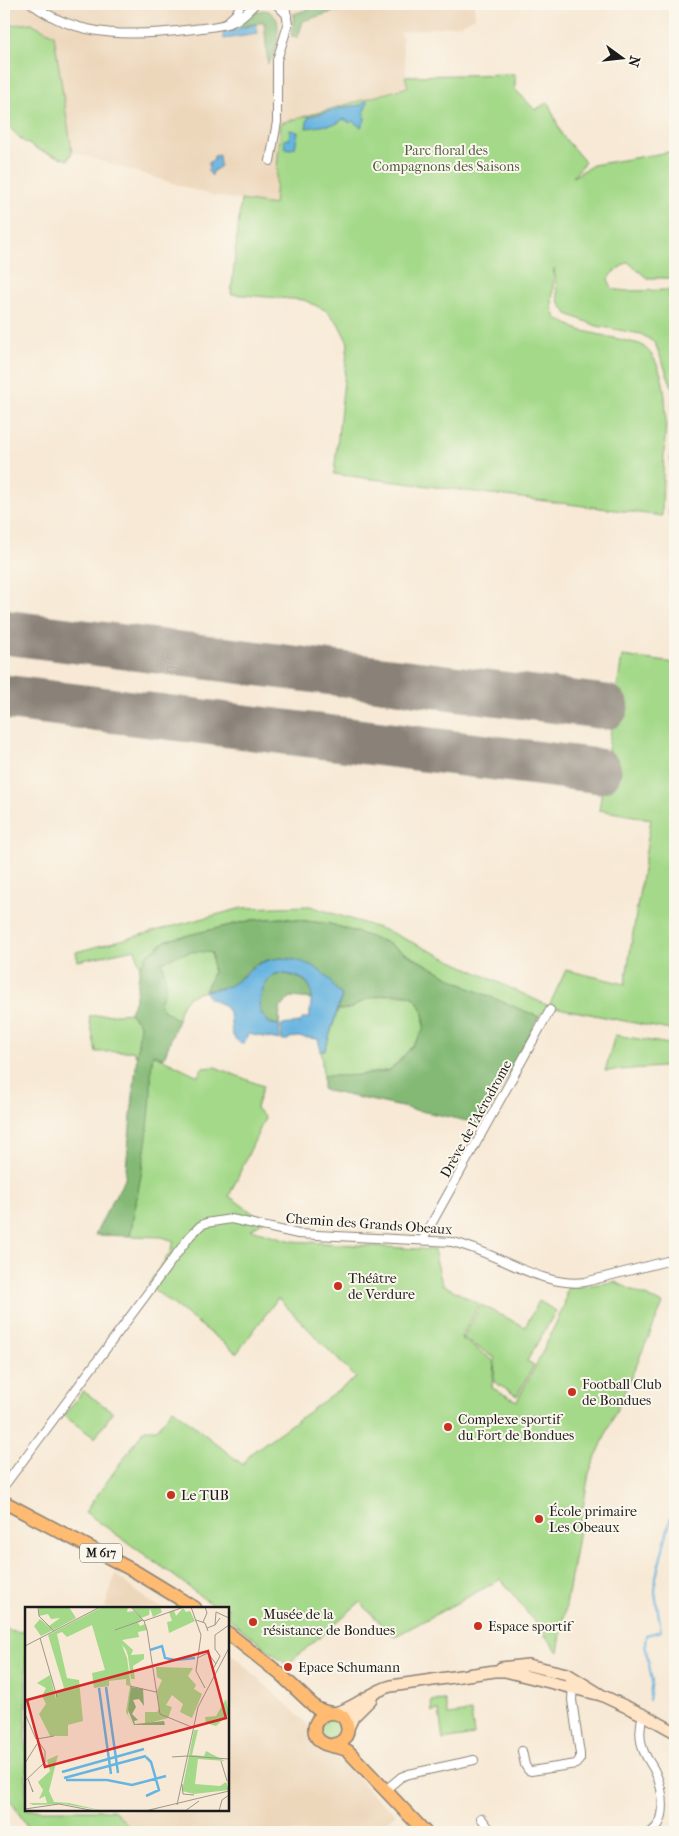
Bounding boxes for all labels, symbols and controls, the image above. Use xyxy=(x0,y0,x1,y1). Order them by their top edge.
north arrow xyxy=(596,32,646,82)
text: N xyxy=(624,54,644,69)
park label: Parc floral des Compagnons des Saisons xyxy=(372,142,520,175)
street label: Drève de l'Aérodrome xyxy=(437,1057,515,1181)
street label: Chemin des Grands Obeaux xyxy=(285,1210,454,1238)
place label: Théâtre de Verdure xyxy=(348,1270,415,1303)
marker: Théâtre de Verdure xyxy=(332,1280,344,1292)
place label: Football Club de Bondues xyxy=(582,1376,662,1409)
marker: Football Club de Bondues xyxy=(566,1386,578,1398)
place label: Complexe sportif du Fort de Bondues xyxy=(458,1411,574,1444)
marker: Complexe sportif du Fort de Bondues xyxy=(442,1421,454,1433)
place label: Le TUB xyxy=(181,1487,229,1504)
marker: Le TUB xyxy=(165,1489,177,1501)
place label: École primaire Les Obeaux xyxy=(549,1502,637,1536)
marker: École primaire Les Obeaux xyxy=(533,1513,545,1525)
road number: M 617 xyxy=(80,1544,122,1562)
place label: Musée de la résistance de Bondues xyxy=(263,1606,395,1639)
inset map xyxy=(25,1607,229,1811)
marker: Musée de la résistance de Bondues xyxy=(247,1616,259,1628)
place label: Espace sportif xyxy=(488,1618,575,1635)
marker: Espace sportif xyxy=(472,1620,484,1632)
place label: Epace Schumann xyxy=(298,1659,400,1676)
marker: Epace Schumann xyxy=(282,1661,294,1673)

